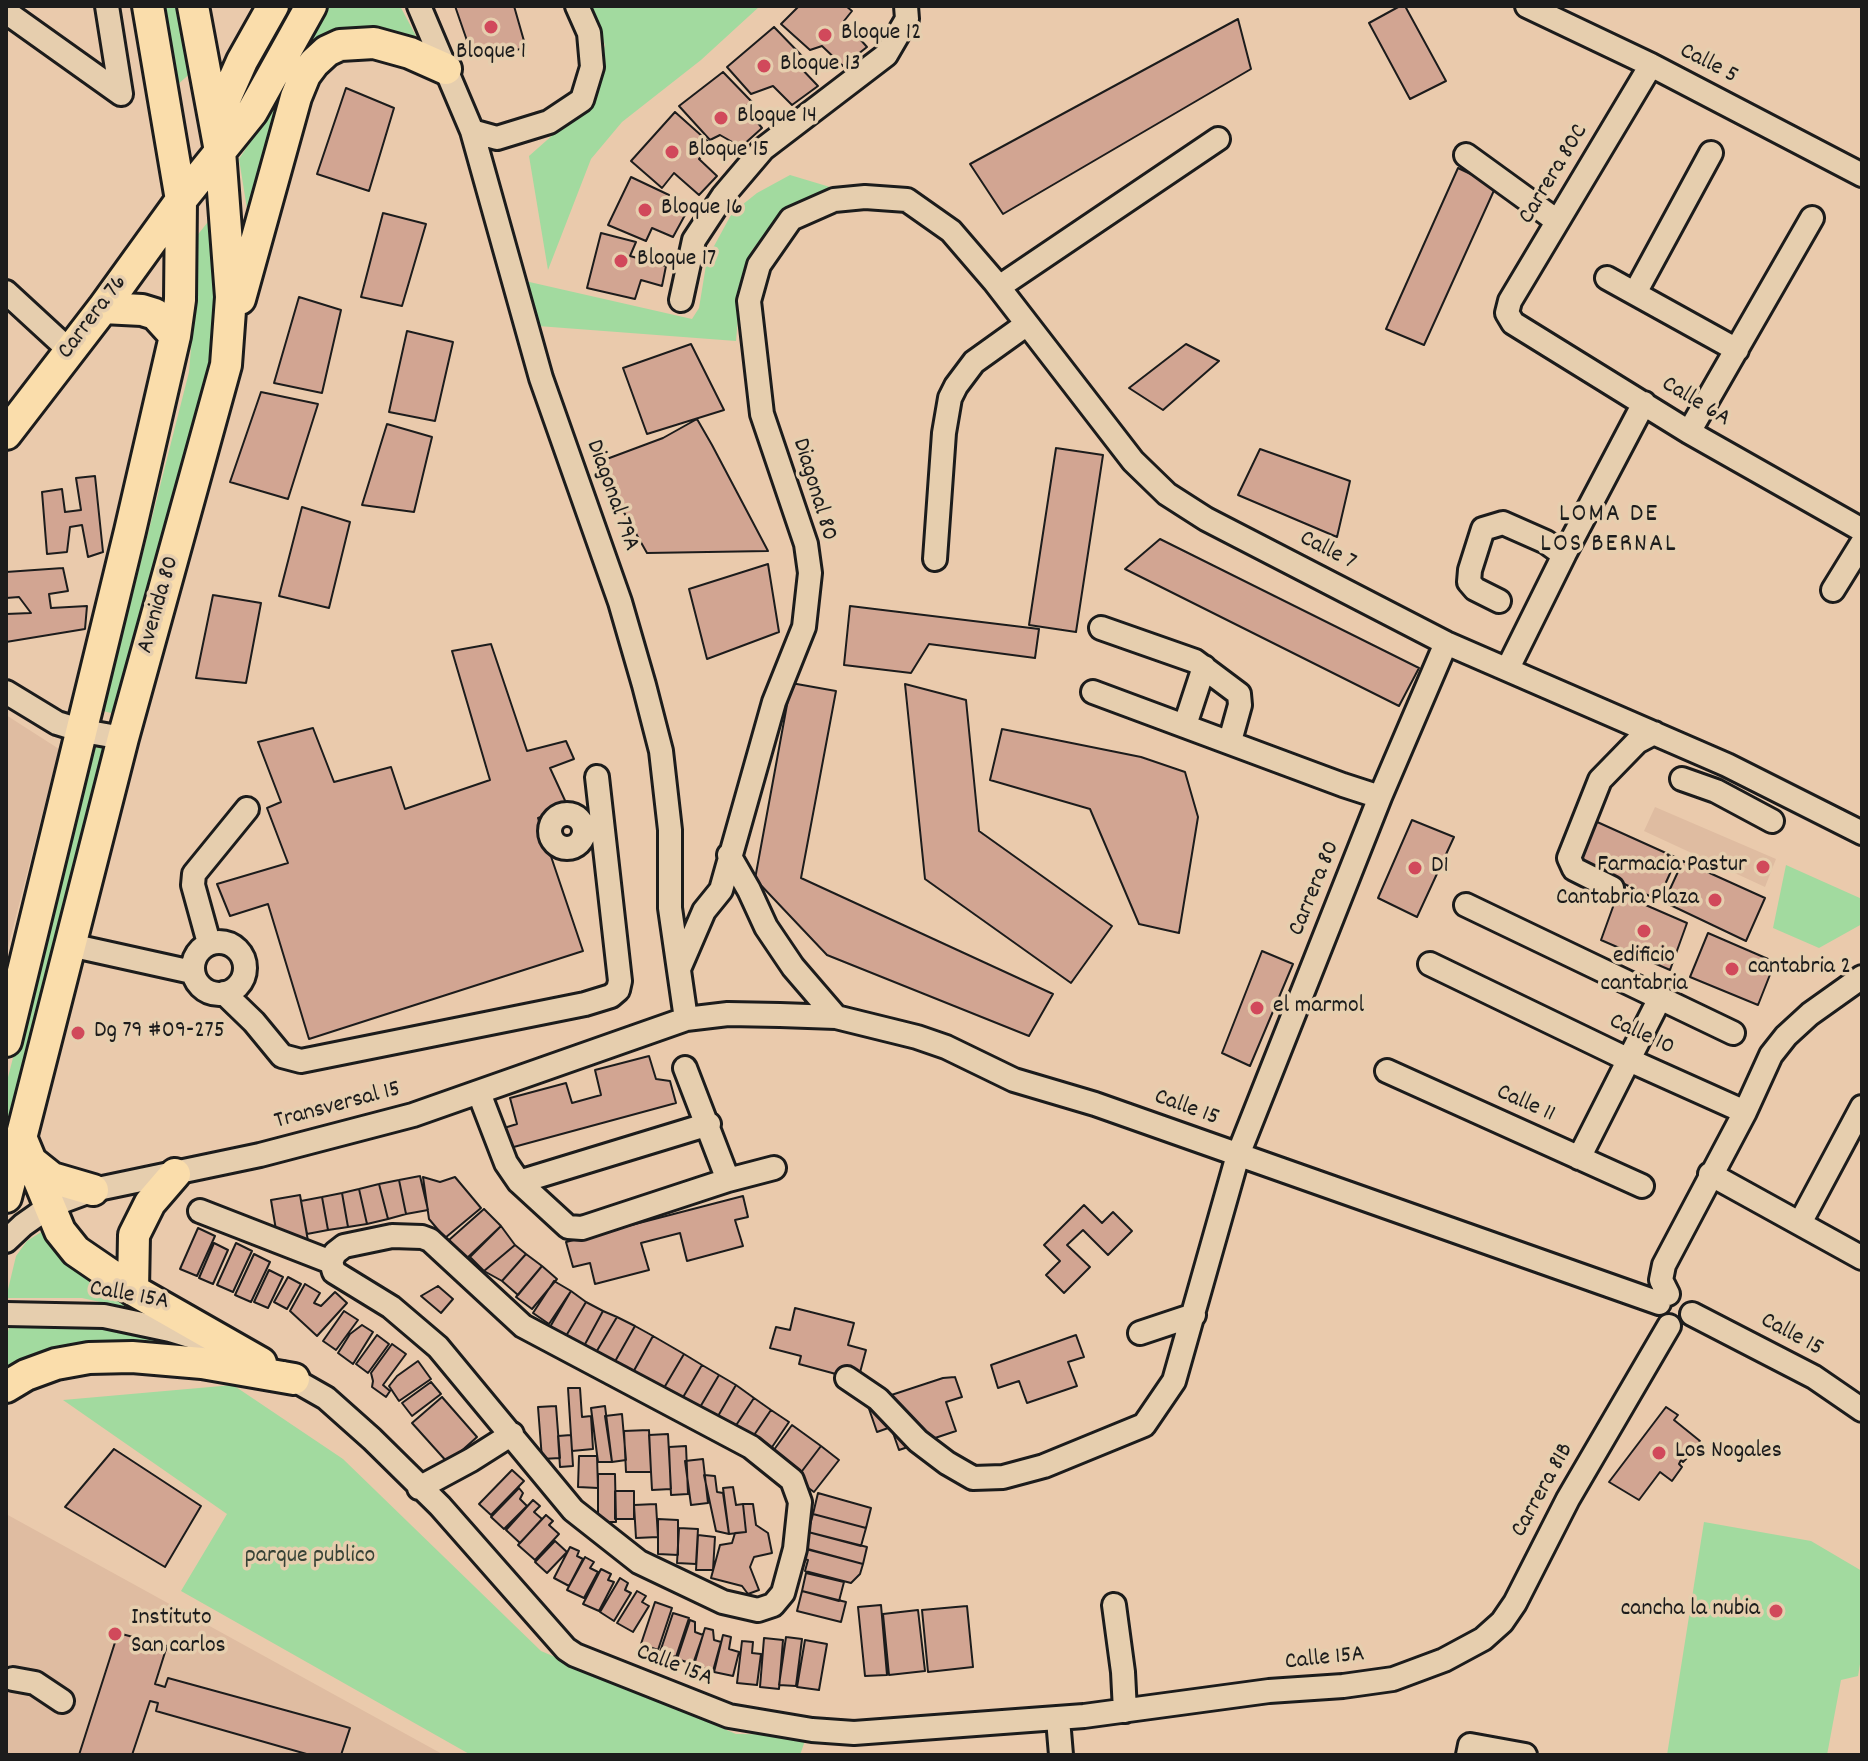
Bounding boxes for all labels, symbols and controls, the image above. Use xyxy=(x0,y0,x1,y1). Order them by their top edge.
marker: Bloque 1 xyxy=(482,18,500,36)
place label: Bloque 12 xyxy=(841,21,922,49)
marker: Bloque 12 xyxy=(816,26,834,44)
street label: Calle 5 xyxy=(1674,38,1742,92)
place label: Bloque 1 xyxy=(456,40,526,68)
place label: Bloque 13 xyxy=(780,52,861,80)
marker: Bloque 13 xyxy=(755,57,773,75)
place label: Bloque 14 xyxy=(737,104,817,132)
marker: Bloque 14 xyxy=(712,109,730,127)
street label: Carrera 80C xyxy=(1514,120,1596,230)
place label: Bloque 15 xyxy=(688,138,769,166)
marker: Bloque 15 xyxy=(663,143,681,161)
place label: Bloque 16 xyxy=(661,196,743,224)
marker: Bloque 16 xyxy=(636,201,654,219)
place label: Bloque 17 xyxy=(637,247,716,275)
marker: Bloque 17 xyxy=(612,252,630,270)
street label: Carrera 76 xyxy=(53,270,135,366)
street label: Calle 6A xyxy=(1655,371,1735,435)
street label: Diagonal 80 xyxy=(784,435,842,545)
street label: Diagonal 79A xyxy=(578,437,644,555)
district label: LOMA DE LOS BERNAL xyxy=(1540,500,1678,562)
street label: Calle 7 xyxy=(1294,526,1360,578)
street label: Avenida 80 xyxy=(132,553,188,657)
street label: Carrera 80 xyxy=(1284,837,1348,941)
place label: Farmacia Pastur xyxy=(1597,853,1747,881)
place label: D1 xyxy=(1431,854,1449,882)
marker: Farmacia Pastur xyxy=(1754,858,1772,876)
marker: D1 xyxy=(1406,859,1424,877)
place label: Cantabria Plaza xyxy=(1556,886,1699,914)
marker: Cantabria Plaza xyxy=(1706,891,1724,909)
marker: edificio cantabria xyxy=(1635,922,1653,940)
place label: edificio cantabria xyxy=(1600,944,1688,1000)
place label: cantabria 2 xyxy=(1748,955,1851,983)
marker: cantabria 2 xyxy=(1723,960,1741,978)
place label: el marmol xyxy=(1273,994,1364,1022)
marker: el marmol xyxy=(1248,999,1266,1017)
street label: Calle 10 xyxy=(1604,1008,1678,1064)
place label: Dg 79 #09-275 xyxy=(94,1019,225,1047)
marker: Dg 79 #09-275 xyxy=(69,1024,87,1042)
street label: Transversal 15 xyxy=(272,1076,404,1138)
street label: Calle 11 xyxy=(1491,1079,1559,1131)
street label: Calle 15 xyxy=(1150,1084,1222,1134)
street label: Calle 15A xyxy=(87,1276,171,1318)
street label: Calle 15 xyxy=(1755,1308,1827,1364)
street label: Carrera 81B xyxy=(1506,1439,1582,1543)
place label: Los Nogales xyxy=(1675,1439,1782,1467)
marker: Los Nogales xyxy=(1650,1444,1668,1462)
park label: parque publico xyxy=(245,1544,375,1572)
place label: cancha la nubia xyxy=(1621,1597,1760,1625)
marker: cancha la nubia xyxy=(1767,1602,1785,1620)
place label: Instituto San carlos xyxy=(131,1606,226,1662)
marker: Instituto San carlos xyxy=(106,1625,124,1643)
street label: Calle 15A xyxy=(631,1639,717,1695)
street label: Calle 15A xyxy=(1284,1641,1366,1679)

